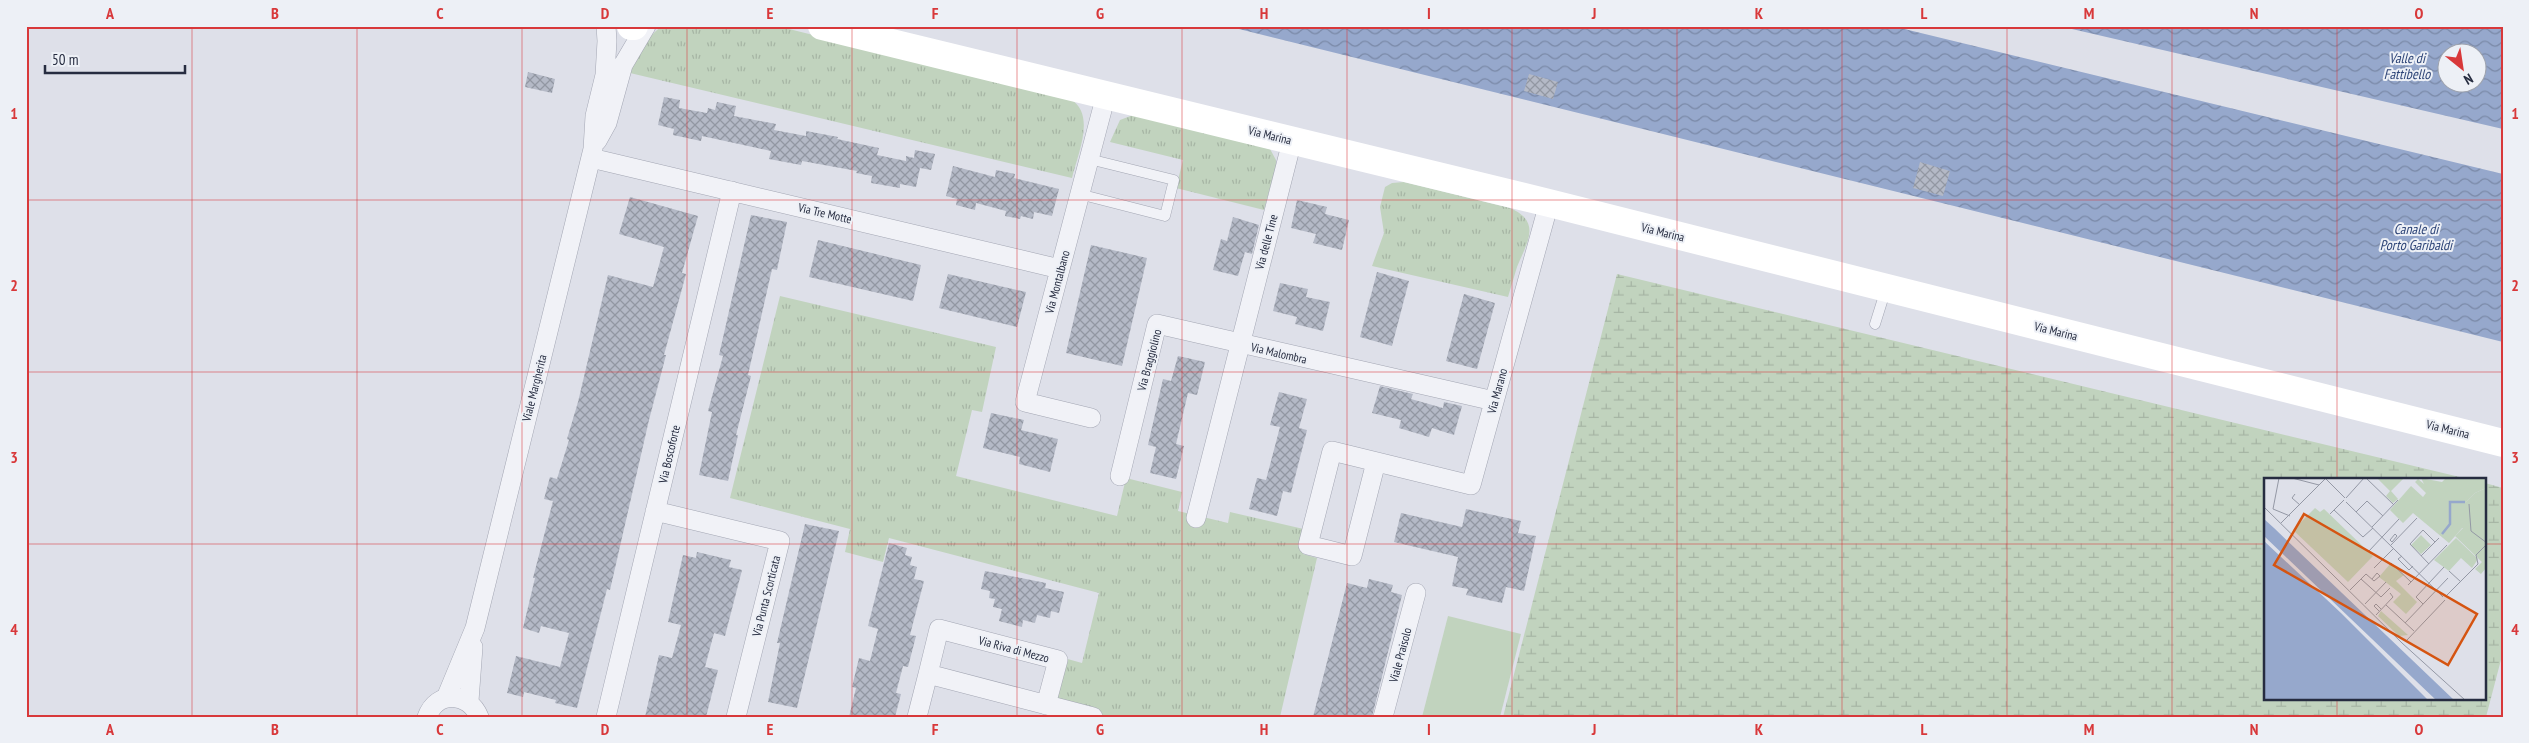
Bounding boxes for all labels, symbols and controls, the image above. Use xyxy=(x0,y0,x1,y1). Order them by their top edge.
text: A xyxy=(105,3,115,23)
text: B xyxy=(271,3,279,23)
text: C xyxy=(436,3,444,23)
text: D xyxy=(601,3,610,23)
text: E xyxy=(767,3,774,23)
text: F xyxy=(932,3,939,23)
text: G xyxy=(1096,3,1104,23)
text: H xyxy=(1260,3,1268,23)
text: I xyxy=(1427,3,1431,23)
text: J xyxy=(1591,3,1596,23)
text: K xyxy=(1755,3,1764,23)
text: L xyxy=(1921,3,1928,23)
text: M xyxy=(2084,3,2094,23)
text: N xyxy=(2250,3,2258,23)
text: O xyxy=(2415,3,2424,23)
scale bar xyxy=(45,42,185,74)
north arrow xyxy=(2436,42,2486,92)
water label: Valle di Fattibello xyxy=(2384,49,2431,83)
text: 50 m xyxy=(52,50,78,69)
text: N xyxy=(2461,70,2476,89)
text: 1 xyxy=(10,103,18,123)
text: 1 xyxy=(2511,103,2519,123)
street label: Via Marina xyxy=(1246,122,1293,148)
street label: Via Tre Motte xyxy=(796,199,853,226)
street label: Via delle Tine xyxy=(1251,213,1281,272)
street label: Via Marina xyxy=(1639,219,1686,245)
water label: Canale di Porto Garibaldi xyxy=(2380,220,2454,254)
street label: Via Montalbano xyxy=(1041,249,1073,316)
text: 2 xyxy=(10,275,18,295)
text: 2 xyxy=(2511,275,2519,295)
street label: Via Marina xyxy=(2032,318,2079,344)
street label: Via Braggiolino xyxy=(1133,328,1164,393)
street label: Via Malombra xyxy=(1249,339,1309,367)
street label: Viale Margherita xyxy=(518,353,550,424)
street label: Via Marano xyxy=(1483,367,1510,416)
street label: Via Marina xyxy=(2424,416,2471,442)
street label: Via Boscoforte xyxy=(655,423,683,486)
text: 3 xyxy=(10,447,18,467)
text: 3 xyxy=(2511,447,2519,467)
inset map xyxy=(2264,478,2486,700)
street label: Via Punta Scorticata xyxy=(748,554,783,639)
text: 4 xyxy=(10,619,18,639)
text: 4 xyxy=(2511,619,2519,639)
street label: Viale Praisolo xyxy=(1385,626,1415,685)
street label: Via Riva di Mezzo xyxy=(976,632,1051,666)
text: A xyxy=(105,719,115,739)
text: B xyxy=(271,719,279,739)
text: C xyxy=(436,719,444,739)
text: D xyxy=(601,719,610,739)
text: E xyxy=(767,719,774,739)
text: F xyxy=(932,719,939,739)
text: G xyxy=(1096,719,1104,739)
text: H xyxy=(1260,719,1268,739)
text: I xyxy=(1427,719,1431,739)
text: J xyxy=(1591,719,1596,739)
text: K xyxy=(1755,719,1764,739)
text: L xyxy=(1921,719,1928,739)
text: M xyxy=(2084,719,2094,739)
text: N xyxy=(2250,719,2258,739)
text: O xyxy=(2415,719,2424,739)

